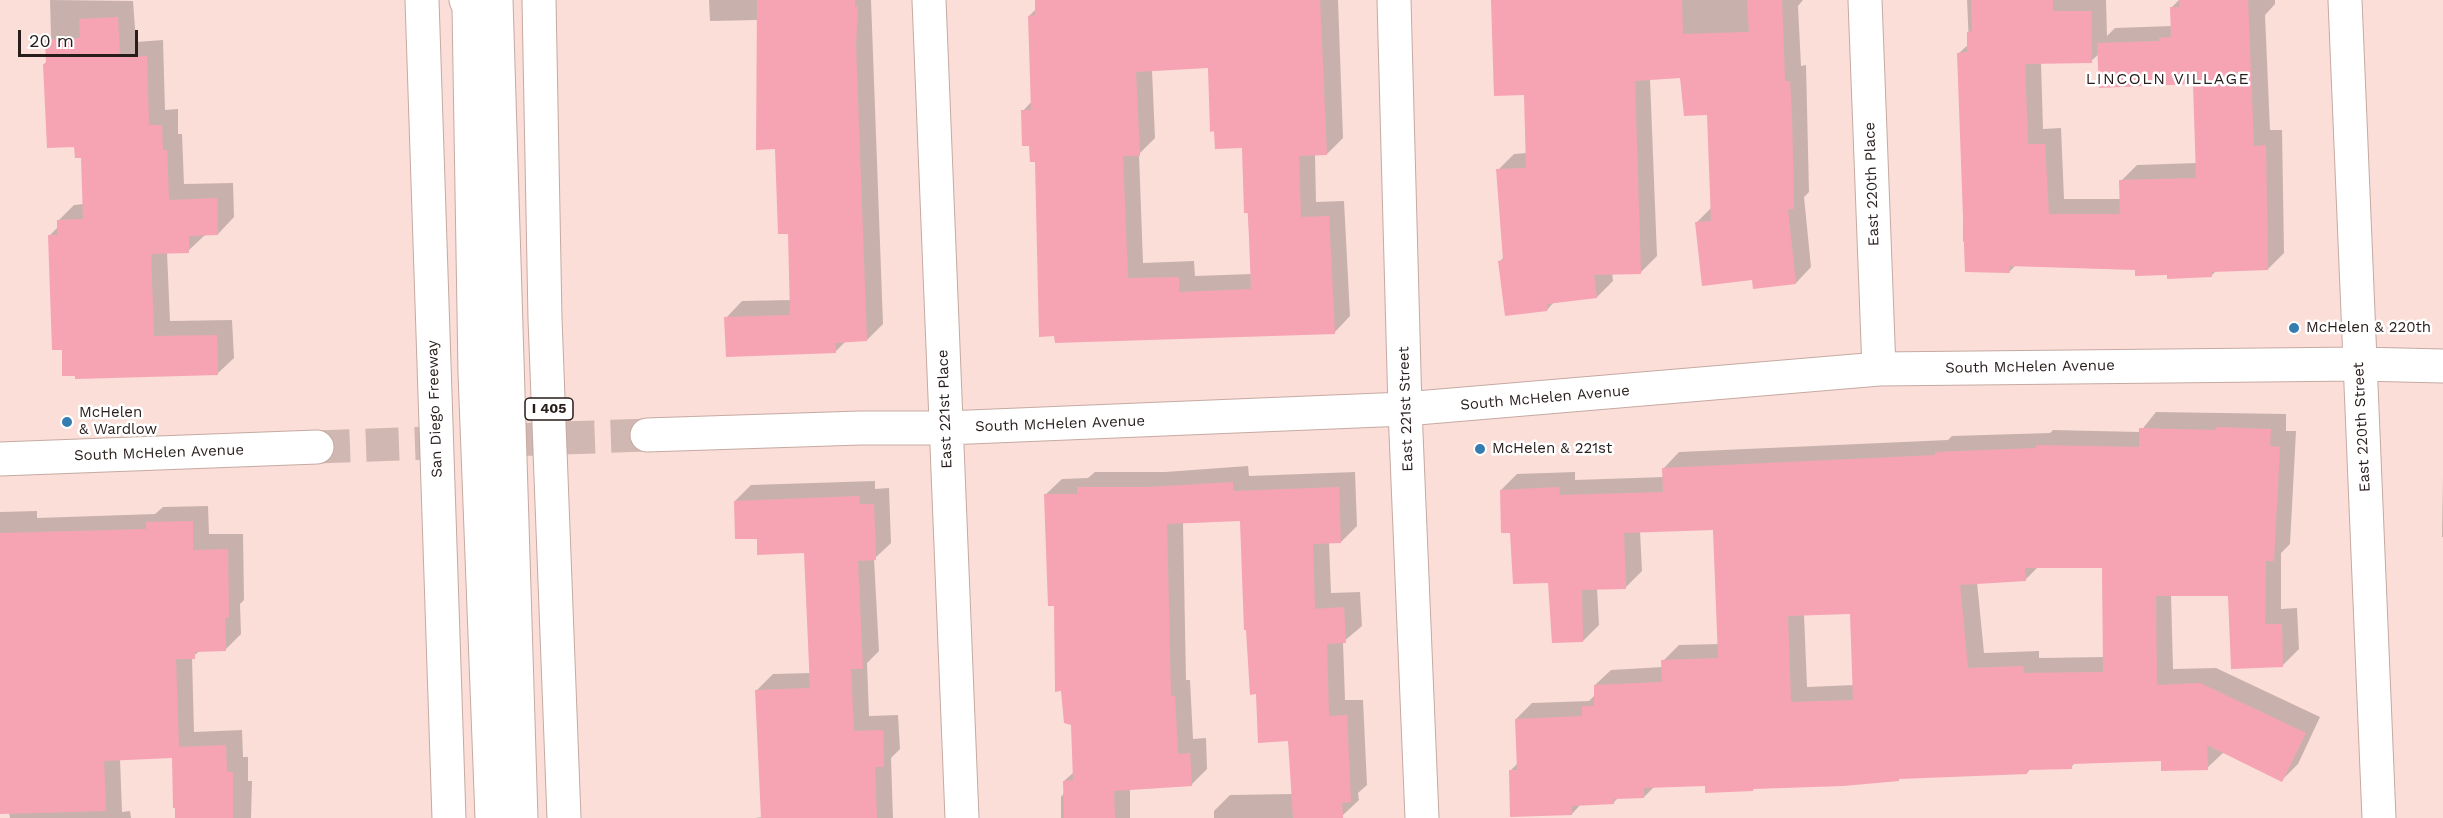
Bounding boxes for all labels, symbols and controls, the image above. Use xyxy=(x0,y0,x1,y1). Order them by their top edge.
scale bar xyxy=(21,18,141,56)
text: 20 m xyxy=(29,30,74,51)
district label: LINCOLN VILLAGE xyxy=(2086,69,2250,89)
street label: East 220th Place xyxy=(1861,122,1883,246)
place label: McHelen & 220th xyxy=(2306,319,2431,337)
marker: McHelen & 220th xyxy=(2287,321,2301,335)
street label: San Diego Freeway xyxy=(424,340,446,478)
street label: East 221st Street xyxy=(1395,346,1417,472)
street label: East 221st Place xyxy=(934,349,956,469)
street label: South McHelen Avenue xyxy=(1945,357,2115,377)
street label: East 220th Street xyxy=(2350,362,2374,492)
street label: South McHelen Avenue xyxy=(1460,382,1630,414)
road number: I 405 xyxy=(525,398,573,420)
place label: McHelen & Wardlow xyxy=(79,404,157,439)
street label: South McHelen Avenue xyxy=(975,412,1145,436)
marker: McHelen & Wardlow xyxy=(60,415,74,429)
place label: McHelen & 221st xyxy=(1492,440,1612,458)
street label: South McHelen Avenue xyxy=(74,441,244,465)
marker: McHelen & 221st xyxy=(1473,442,1487,456)

